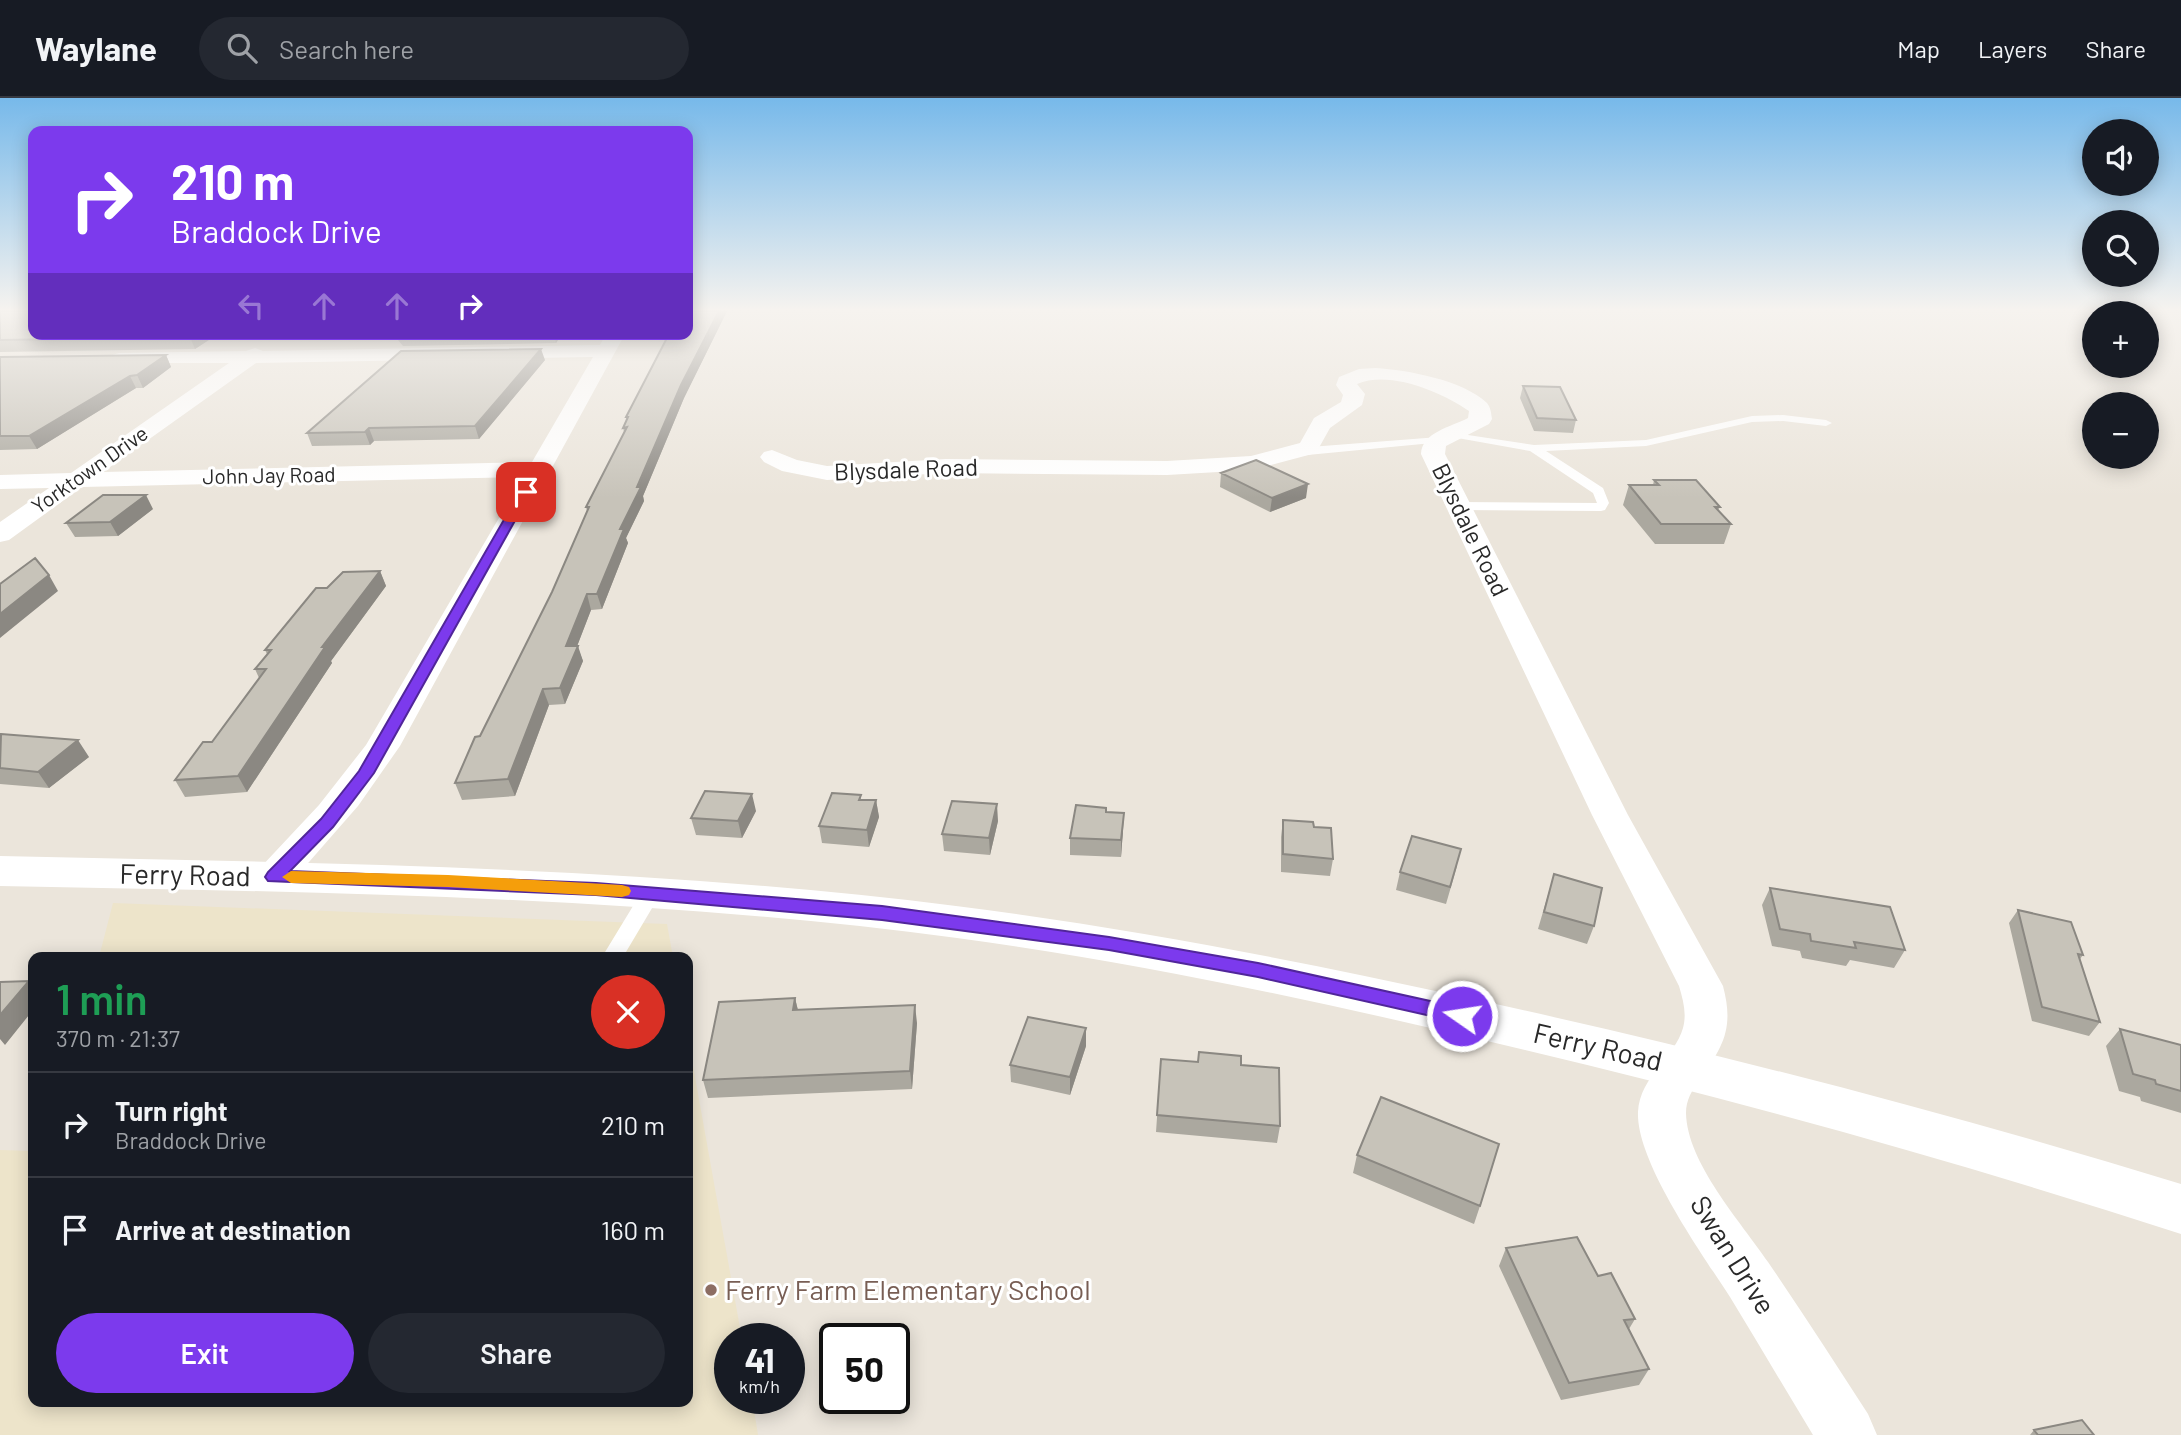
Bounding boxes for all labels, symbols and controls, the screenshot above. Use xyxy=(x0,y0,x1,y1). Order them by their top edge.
search box xyxy=(199,17,689,80)
text: Waylane xyxy=(35,28,157,68)
icon: search xyxy=(223,29,261,67)
text: Search here xyxy=(279,33,414,64)
text: Map xyxy=(1897,34,1940,63)
text: Layers xyxy=(1978,34,2047,63)
text: Share xyxy=(2085,34,2146,63)
map controls xyxy=(2082,119,2159,469)
button: sound xyxy=(2082,119,2159,196)
text: 210 m xyxy=(171,151,294,210)
icon: right xyxy=(56,154,147,245)
button: search xyxy=(2082,210,2159,287)
text: Braddock Drive xyxy=(171,211,382,249)
icon: left xyxy=(232,287,270,325)
icon: ahead xyxy=(305,287,343,325)
icon: ahead xyxy=(378,287,416,325)
icon: right xyxy=(451,287,489,325)
button: + xyxy=(2082,301,2159,378)
button: − xyxy=(2082,392,2159,469)
street label: Yorktown Drive xyxy=(26,420,152,518)
street label: Blysdale Road xyxy=(833,451,978,486)
street label: Blysdale Road xyxy=(1427,458,1516,600)
street label: John Jay Road xyxy=(202,461,336,488)
pin xyxy=(496,462,556,522)
icon: arrive xyxy=(507,473,545,511)
street label: Ferry Road xyxy=(119,856,251,892)
text: 1 min xyxy=(56,973,148,1023)
button: close xyxy=(591,975,665,1049)
position arrow xyxy=(1425,979,1499,1053)
street label: Ferry Road xyxy=(1530,1015,1666,1077)
text: 370 m · 21:37 xyxy=(56,1024,180,1052)
text: Turn right xyxy=(115,1095,228,1126)
icon: right xyxy=(56,1106,94,1144)
text: 210 m xyxy=(601,1109,665,1140)
text: Braddock Drive xyxy=(115,1126,266,1154)
street label: Swan Drive xyxy=(1684,1189,1784,1320)
icon: arrive xyxy=(56,1211,94,1249)
text: Arrive at destination xyxy=(115,1214,351,1245)
text: 160 m xyxy=(601,1214,665,1245)
place label: Ferry Farm Elementary School xyxy=(725,1272,1091,1306)
marker: Ferry Farm Elementary School xyxy=(703,1282,719,1298)
button: Exit xyxy=(56,1313,354,1393)
button: Share xyxy=(368,1313,665,1393)
speed limit sign: 50 xyxy=(819,1323,910,1414)
text: 41 xyxy=(744,1338,775,1380)
text: km/h xyxy=(739,1375,780,1397)

